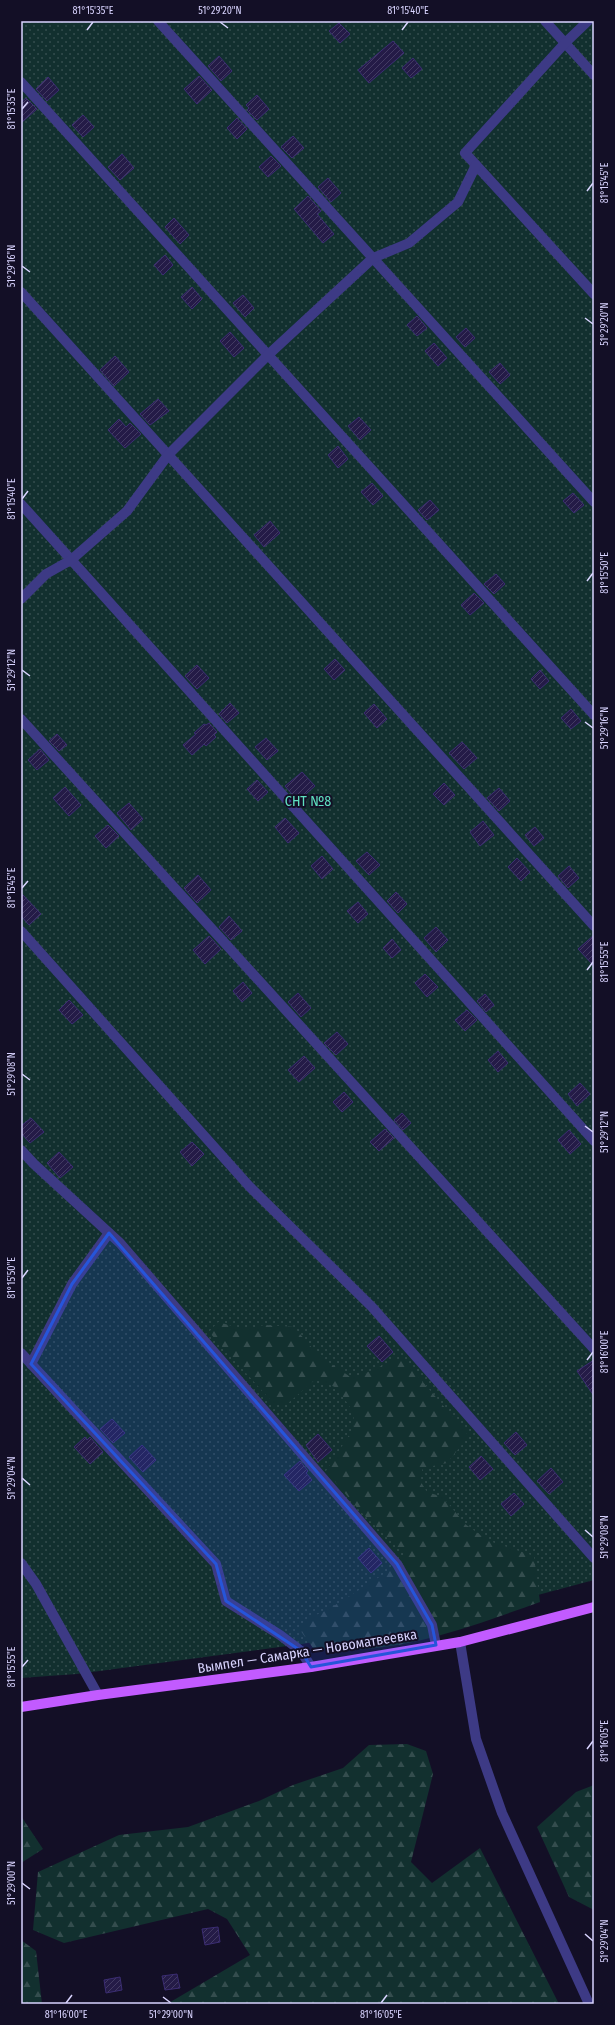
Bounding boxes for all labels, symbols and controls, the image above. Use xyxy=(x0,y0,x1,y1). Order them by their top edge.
text: 81°15'35"E xyxy=(73,5,114,17)
text: 51°29'20"N xyxy=(198,5,242,17)
text: 81°15'40"E xyxy=(387,5,429,17)
text: 81°15'35"E xyxy=(6,88,18,129)
text: 81°15'45"E xyxy=(599,162,611,203)
text: 51°29'16"N xyxy=(6,245,18,287)
text: 51°29'20"N xyxy=(599,302,611,346)
text: 81°15'40"E xyxy=(6,478,18,520)
text: 81°15'50"E xyxy=(599,552,611,594)
text: 51°29'12"N xyxy=(6,649,18,691)
text: 51°29'16"N xyxy=(599,707,611,749)
park label: СНТ №8 xyxy=(285,793,331,810)
text: 81°15'45"E xyxy=(6,867,18,908)
text: 81°15'55"E xyxy=(599,941,611,982)
text: 51°29'08"N xyxy=(6,1052,18,1096)
text: 51°29'12"N xyxy=(599,1111,611,1153)
text: 81°15'50"E xyxy=(6,1257,18,1299)
text: 81°16'00"E xyxy=(599,1330,611,1373)
text: 51°29'04"N xyxy=(6,1456,18,1500)
text: 51°29'08"N xyxy=(599,1515,611,1559)
street label: Вымпел — Самарка — Новоматвеевка xyxy=(196,1626,418,1677)
text: 81°15'55"E xyxy=(6,1646,18,1687)
text: 81°16'05"E xyxy=(599,1720,611,1762)
text: 51°29'00"N xyxy=(6,1861,18,1905)
text: 51°29'04"N xyxy=(599,1919,611,1963)
text: 81°16'00"E xyxy=(45,2009,88,2021)
text: 51°29'00"N xyxy=(149,2009,193,2021)
text: 81°16'05"E xyxy=(360,2009,402,2021)

